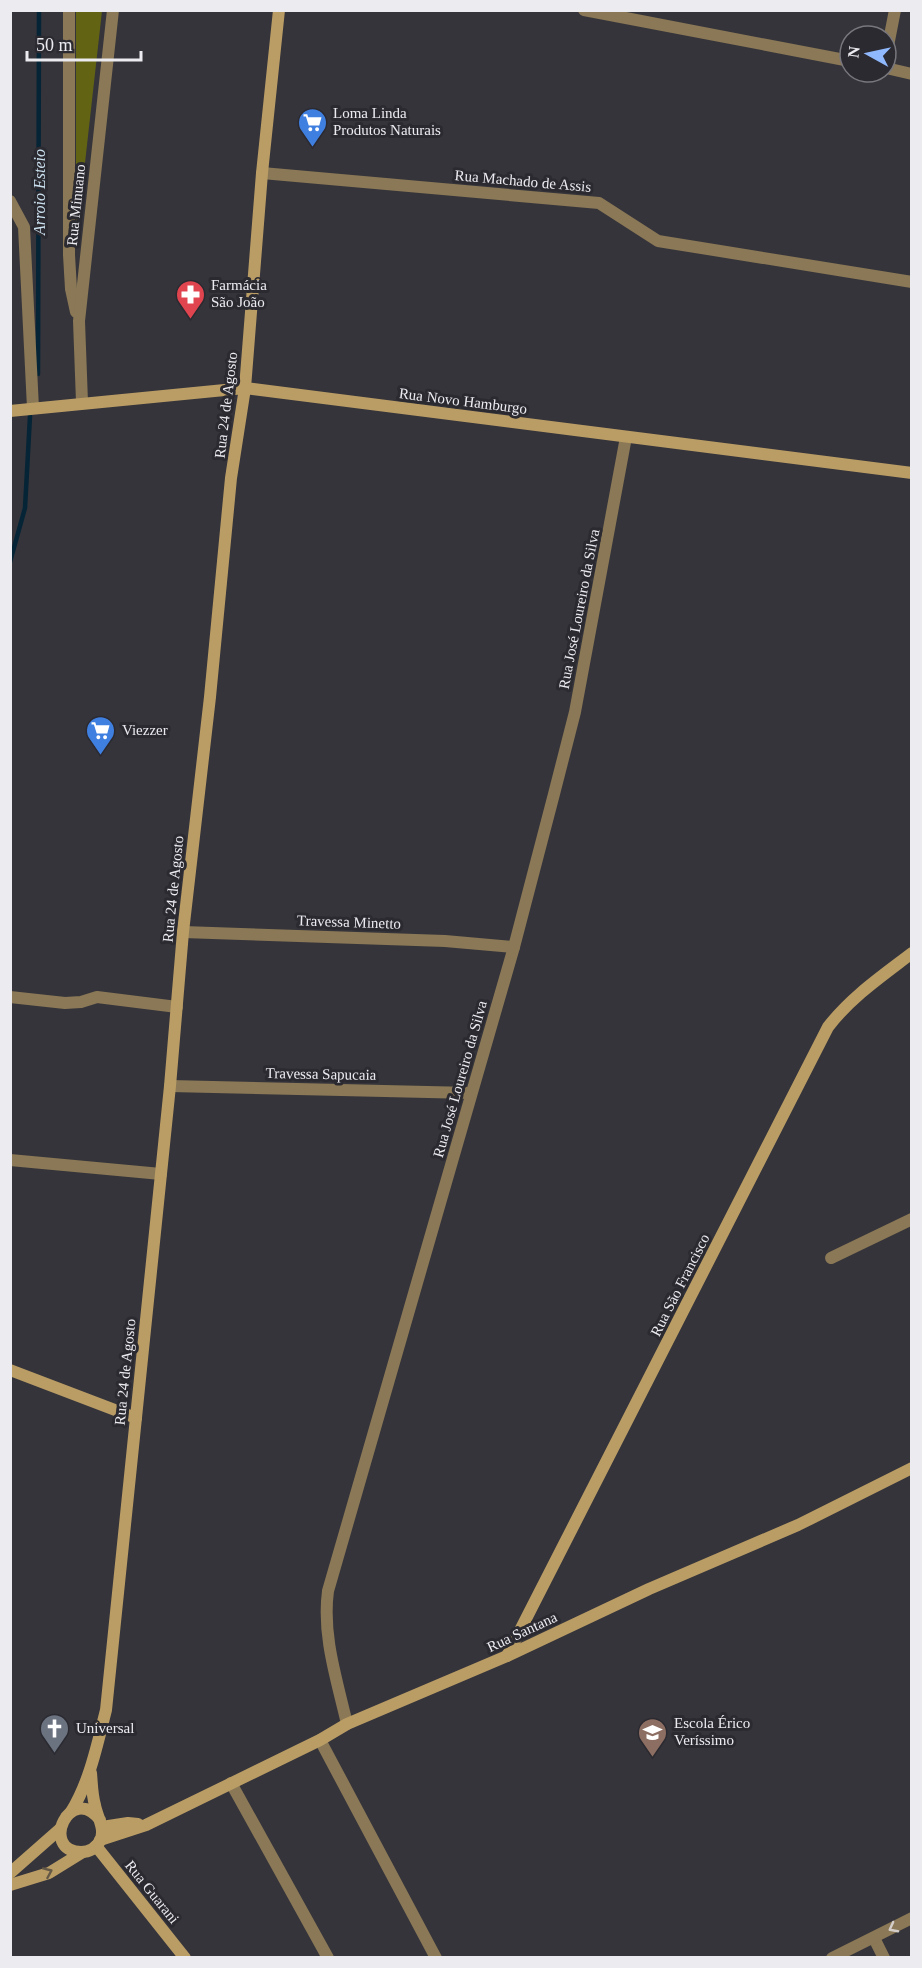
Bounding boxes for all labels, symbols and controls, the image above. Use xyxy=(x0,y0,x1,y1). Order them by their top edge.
scale bar xyxy=(27,24,141,62)
north arrow xyxy=(838,24,898,84)
text: 50 m xyxy=(36,35,73,55)
text: N xyxy=(844,45,863,59)
place label: Loma Linda Produtos Naturais xyxy=(333,105,441,138)
supermarket icon: Loma Linda Produtos Naturais xyxy=(296,106,328,148)
water label: Arroio Esteio xyxy=(31,149,48,236)
street label: Rua Minuano xyxy=(64,163,88,247)
street label: Rua Machado de Assis xyxy=(454,167,592,195)
place label: Farmácia São João xyxy=(211,277,267,310)
pharmacy icon: Farmácia São João xyxy=(174,278,206,320)
street label: Rua 24 de Agosto xyxy=(212,351,240,459)
street label: Rua Novo Hamburgo xyxy=(398,385,528,417)
street label: Rua José Loureiro da Silva xyxy=(556,527,602,690)
supermarket icon: Viezzer xyxy=(85,714,117,756)
place label: Viezzer xyxy=(122,722,168,738)
street label: Rua 24 de Agosto xyxy=(159,835,187,943)
street label: Travessa Minetto xyxy=(297,912,401,932)
street label: Rua José Loureiro da Silva xyxy=(430,998,490,1159)
street label: Travessa Sapucaia xyxy=(266,1065,377,1083)
street label: Rua São Francisco xyxy=(647,1231,713,1339)
street label: Rua 24 de Agosto xyxy=(111,1318,139,1426)
street label: Rua Santana xyxy=(484,1609,560,1655)
church icon: Universal xyxy=(39,1712,71,1754)
place label: Escola Érico Veríssimo xyxy=(674,1715,750,1748)
school or university icon: Escola Érico Veríssimo xyxy=(637,1716,669,1758)
place label: Universal xyxy=(76,1720,134,1736)
street label: Rua Guarani xyxy=(122,1857,182,1927)
one-way arrow xyxy=(42,1868,53,1880)
one-way arrow xyxy=(888,1921,899,1932)

